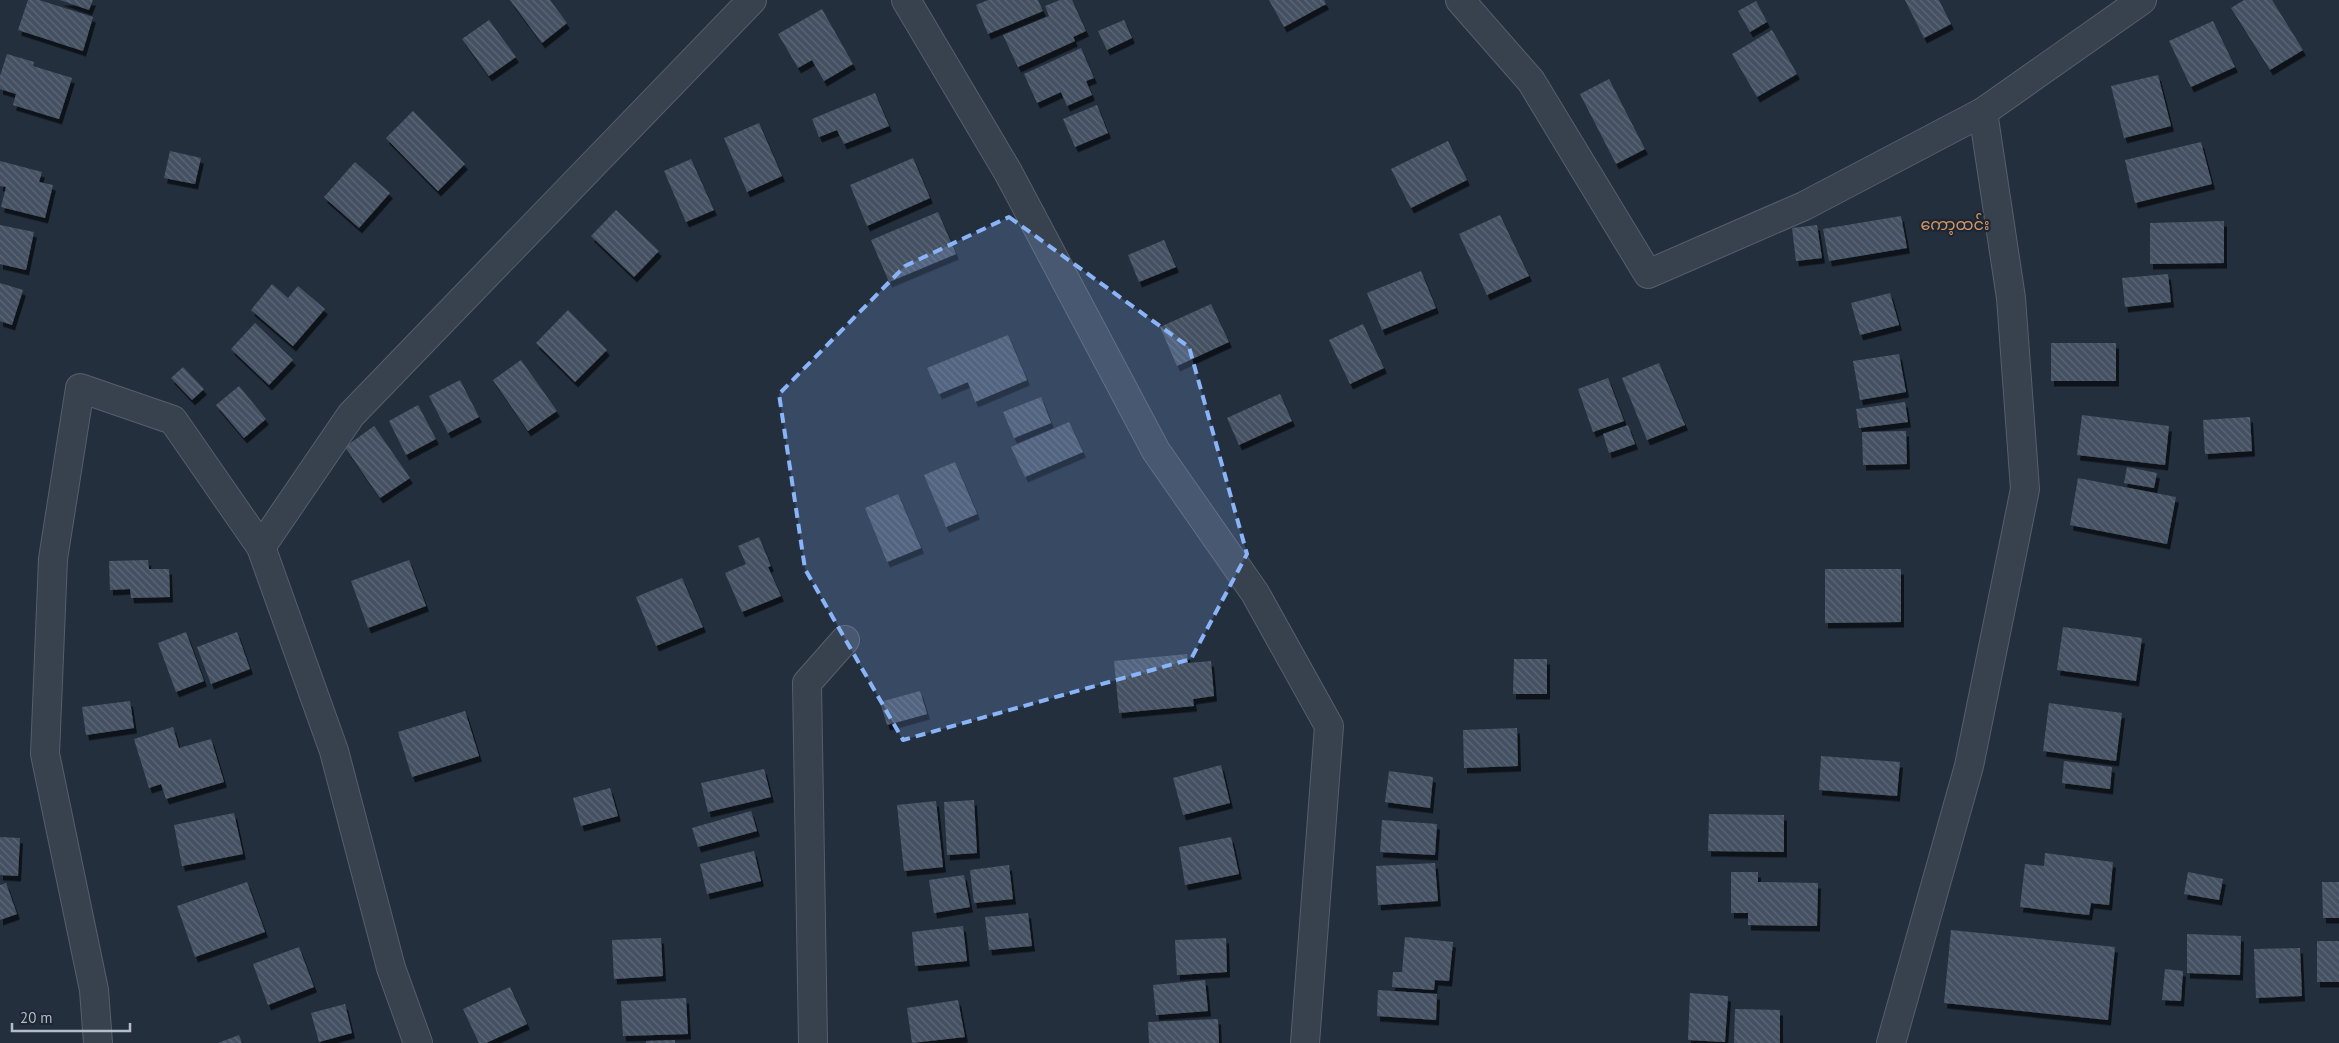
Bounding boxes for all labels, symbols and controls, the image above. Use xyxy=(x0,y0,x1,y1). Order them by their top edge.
district label: ကော့ထင်း xyxy=(1920,213,1990,235)
scale bar xyxy=(12,1000,130,1032)
text: 20 m xyxy=(20,1008,53,1027)

